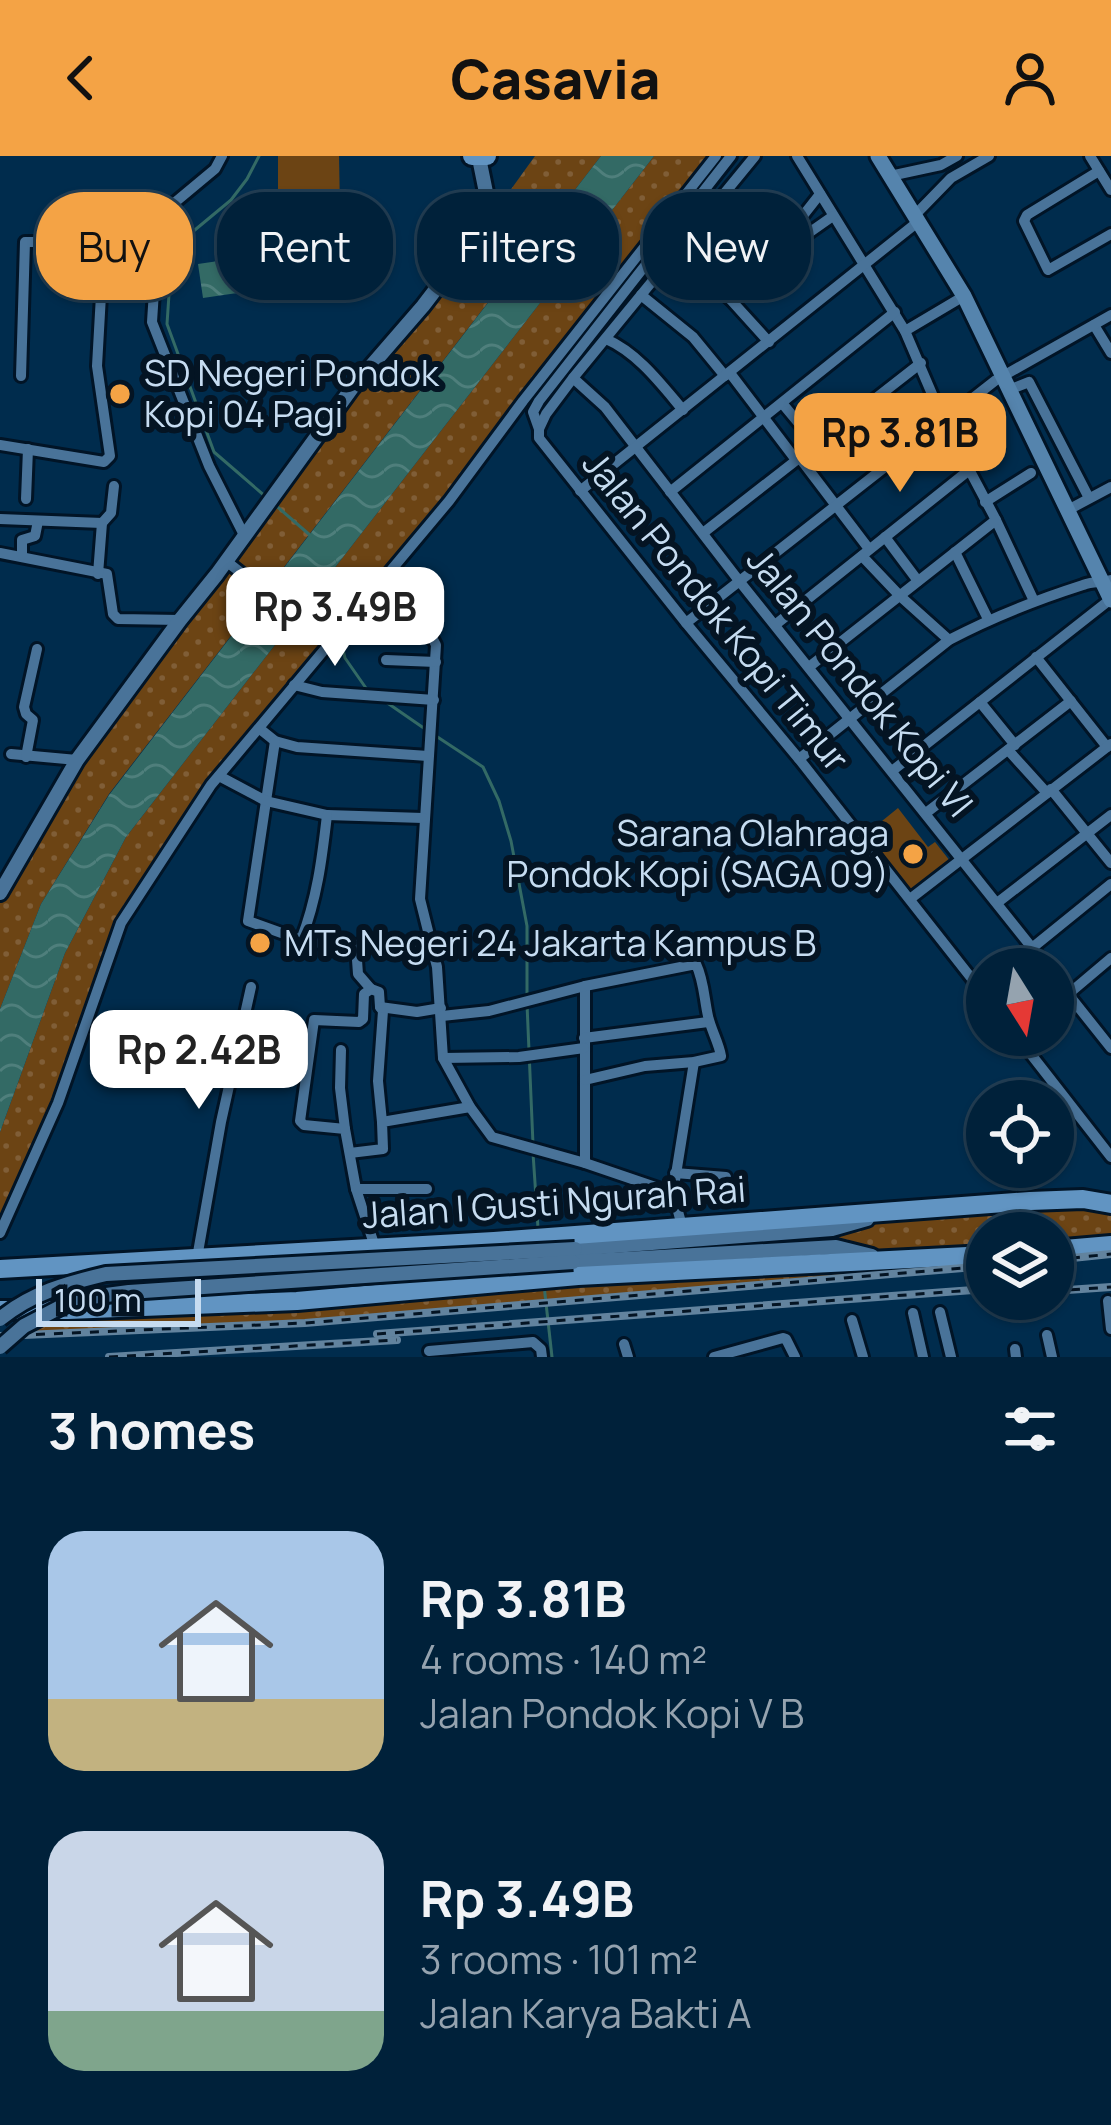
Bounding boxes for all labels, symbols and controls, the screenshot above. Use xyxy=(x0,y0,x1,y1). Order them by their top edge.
text: Casavia xyxy=(451,41,660,115)
icon: back xyxy=(48,45,114,111)
icon: person xyxy=(997,45,1063,111)
chip: Buy xyxy=(36,192,193,300)
chip: Rent xyxy=(217,192,393,300)
chip: Filters xyxy=(417,192,619,300)
chip: New xyxy=(643,192,811,300)
place label: SD Negeri Pondok Kopi 04 Pagi xyxy=(144,348,440,438)
marker: SD Negeri Pondok Kopi 04 Pagi xyxy=(107,381,133,407)
pin: Rp 3.81B xyxy=(776,393,1024,495)
text: Rp 3.81B xyxy=(821,405,979,459)
street label: Jalan Pondok Kopi Timur xyxy=(572,440,861,781)
street label: Jalan Pondok Kopi VI xyxy=(736,537,984,827)
pin: Rp 3.49B xyxy=(211,567,459,669)
text: Rp 3.49B xyxy=(253,579,417,633)
place label: Sarana Olahraga Pondok Kopi (SAGA 09) xyxy=(507,808,889,898)
marker: Sarana Olahraga Pondok Kopi (SAGA 09) xyxy=(900,841,926,867)
place label: MTs Negeri 24 Jakarta Kampus B xyxy=(284,918,816,967)
marker: MTs Negeri 24 Jakarta Kampus B xyxy=(247,930,273,956)
north arrow xyxy=(966,948,1074,1056)
map controls xyxy=(966,948,1074,1320)
pin: Rp 2.42B xyxy=(75,1010,323,1112)
text: Rp 2.42B xyxy=(117,1022,281,1076)
button: locate xyxy=(966,1080,1074,1188)
street label: Jalan I Gusti Ngurah Rai xyxy=(361,1164,747,1239)
button: layers xyxy=(966,1212,1074,1320)
scale bar xyxy=(36,1273,201,1326)
text: 100 m xyxy=(54,1277,142,1322)
text: 3 homes xyxy=(48,1395,255,1464)
icon: filters xyxy=(997,1396,1063,1462)
text: Rp 3.81B xyxy=(420,1563,626,1632)
icon: home xyxy=(144,1579,288,1723)
text: 4 rooms · 140 m² xyxy=(420,1632,707,1686)
text: Jalan Pondok Kopi V B xyxy=(420,1686,804,1740)
text: Rp 3.49B xyxy=(420,1863,634,1932)
icon: home xyxy=(144,1879,288,2023)
text: 3 rooms · 101 m² xyxy=(420,1932,698,1986)
text: Jalan Karya Bakti A xyxy=(420,1986,752,2040)

